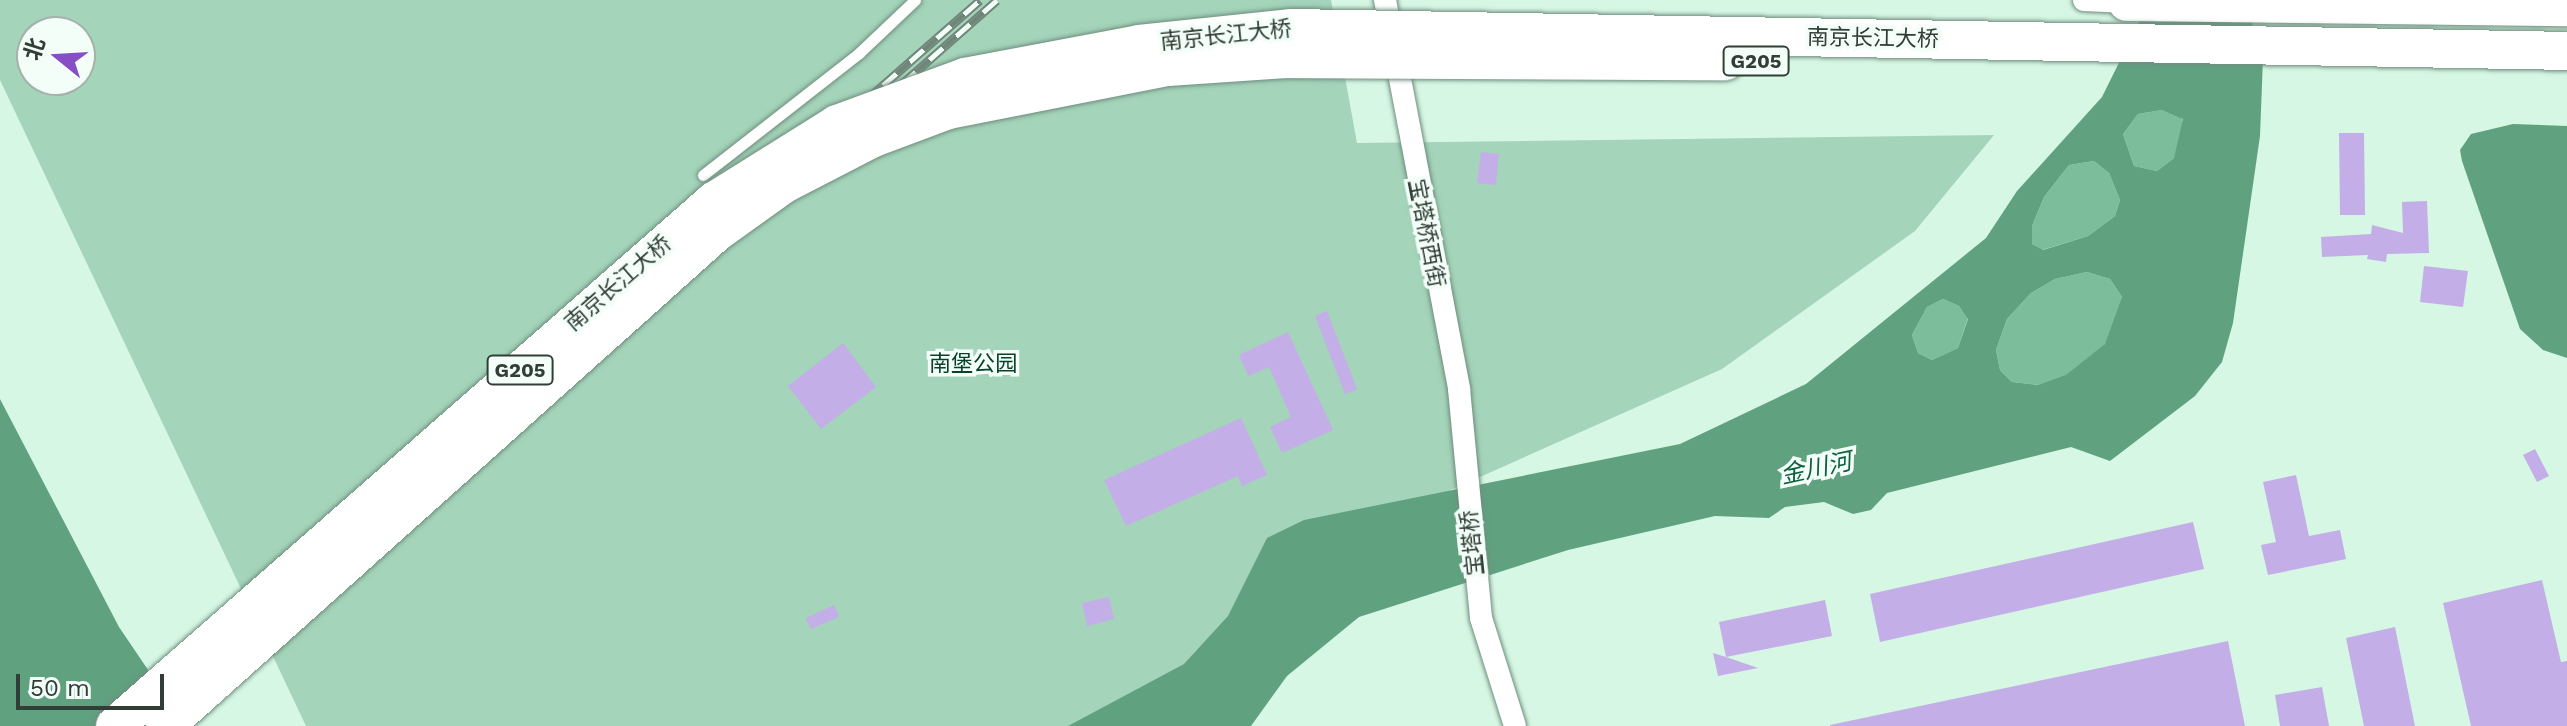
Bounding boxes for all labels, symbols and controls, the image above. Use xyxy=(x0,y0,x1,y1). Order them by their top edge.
street label: 南京长江大桥 xyxy=(1159,15,1293,55)
north arrow xyxy=(16,16,96,96)
street label: 南京长江大桥 xyxy=(1807,24,1939,52)
text: 北 xyxy=(19,35,50,63)
road number: G205 xyxy=(1722,45,1790,77)
street label: 宝塔桥西街 xyxy=(1404,176,1450,290)
street label: 南京长江大桥 xyxy=(560,230,676,336)
park label: 南堡公园 xyxy=(929,351,1017,377)
road number: G205 xyxy=(486,354,554,386)
water label: 金川河 xyxy=(1778,447,1854,491)
street label: 宝塔桥 xyxy=(1455,509,1489,577)
scale bar xyxy=(20,658,168,708)
text: 50 m xyxy=(30,674,90,702)

